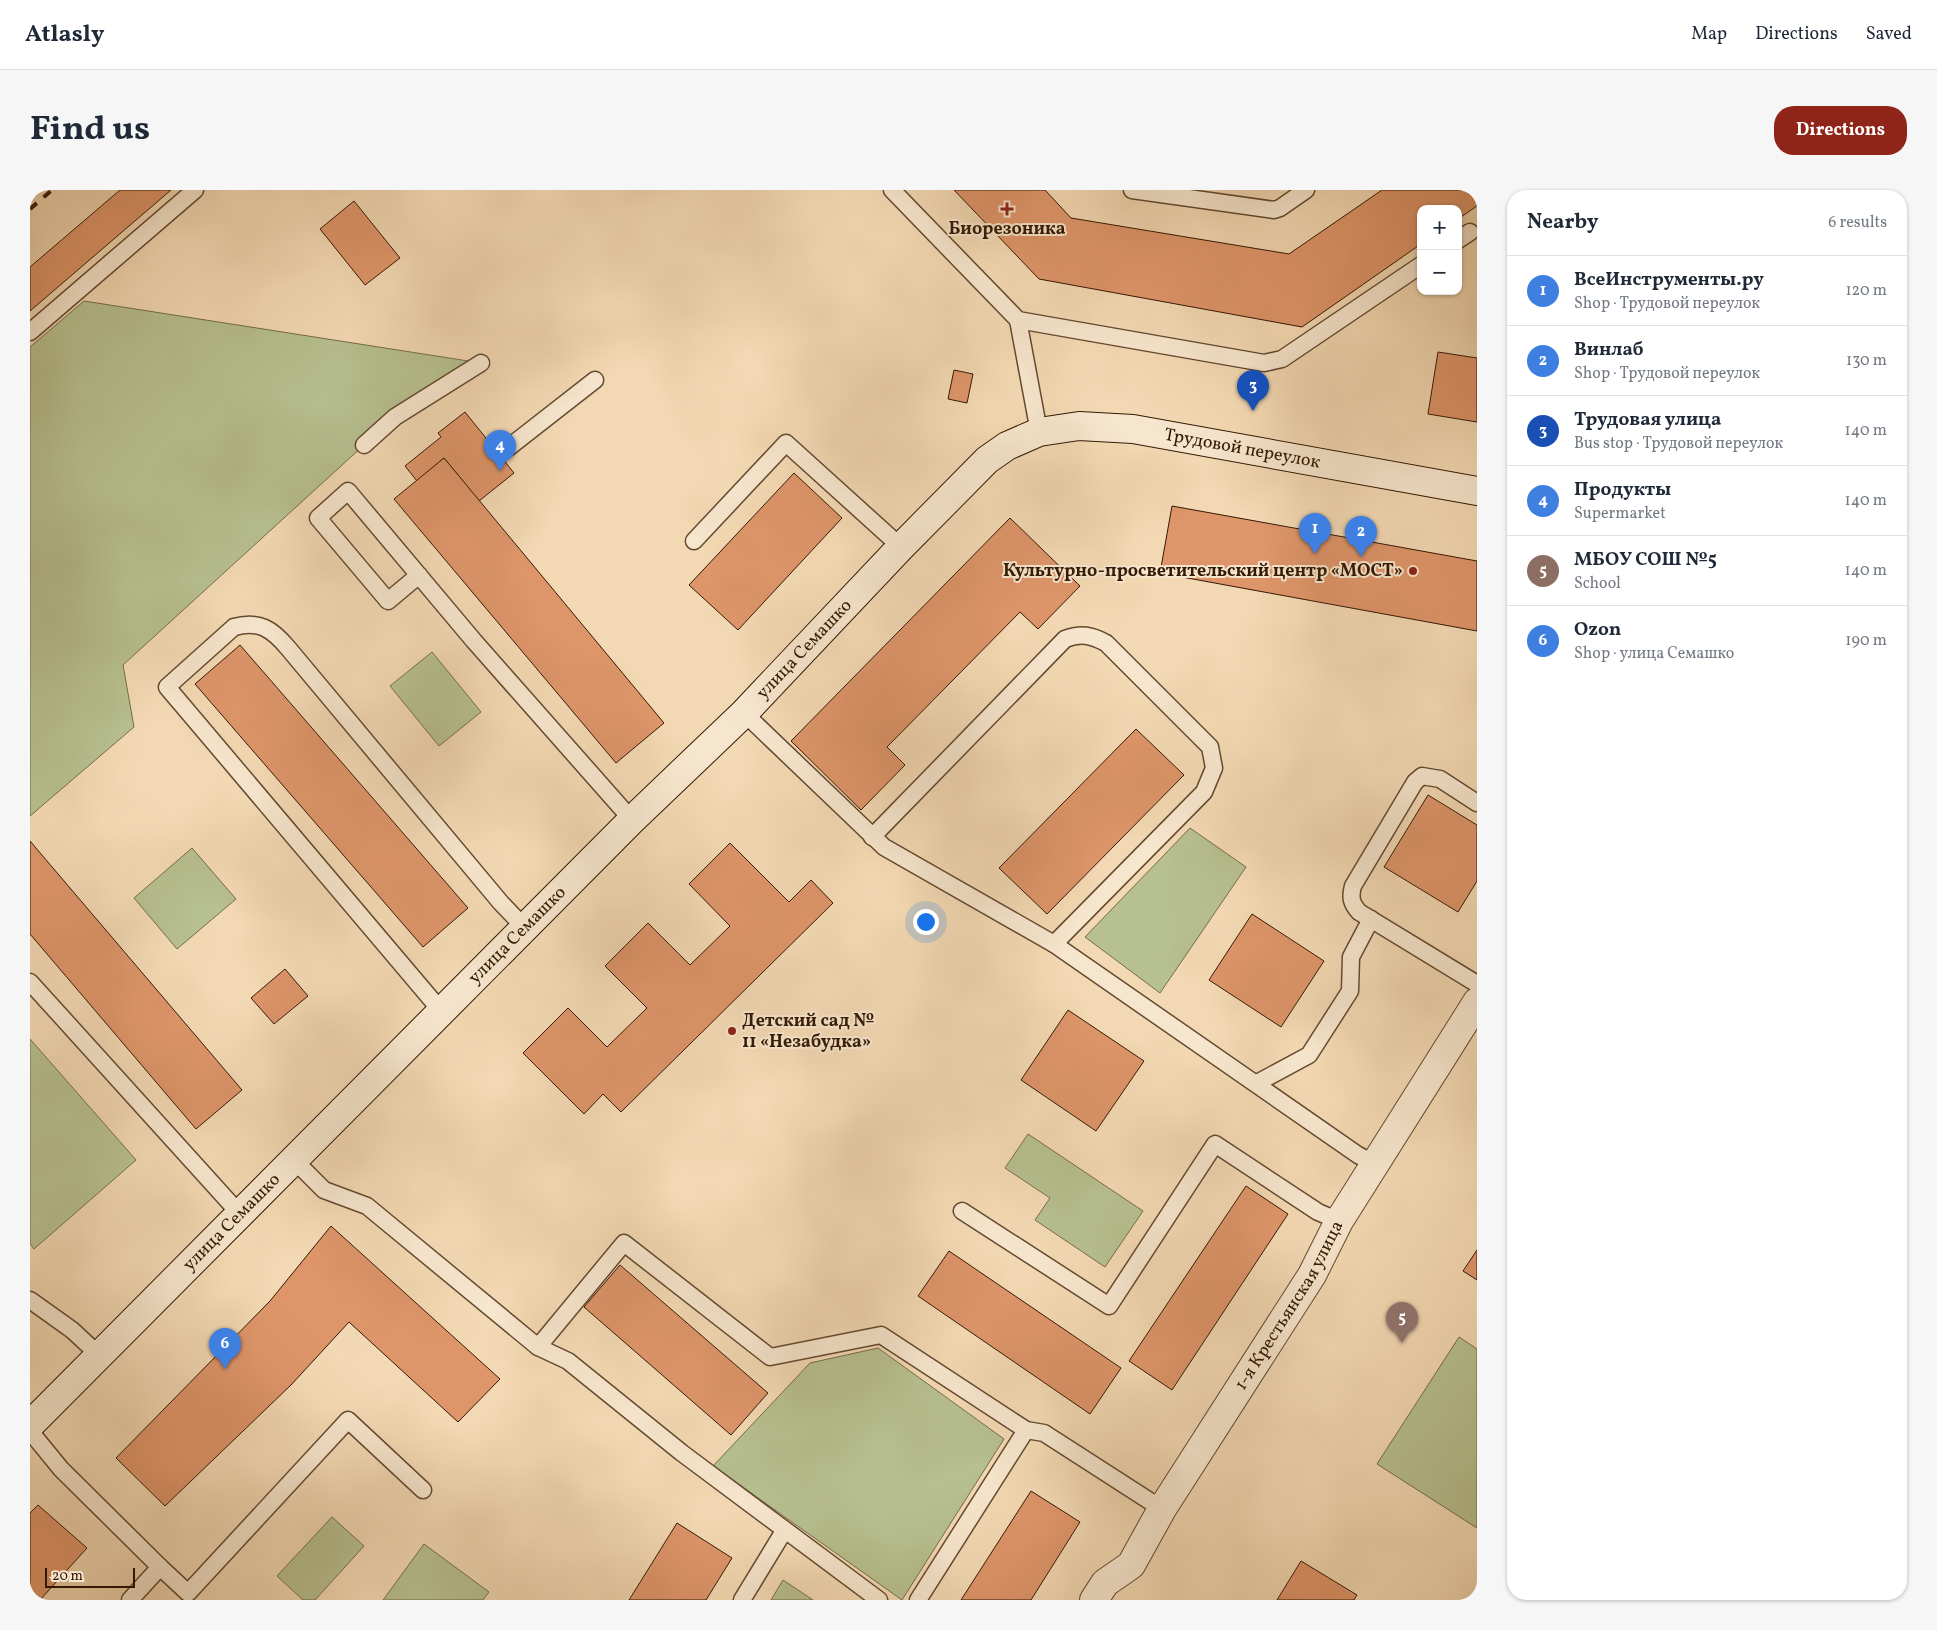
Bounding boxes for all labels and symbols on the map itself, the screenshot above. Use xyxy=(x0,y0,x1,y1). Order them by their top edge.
marker: Биорезоника xyxy=(1000,202,1014,216)
place label: Биорезоника xyxy=(948,217,1066,242)
pin: 3 xyxy=(1237,370,1269,411)
street label: Трудовой переулок xyxy=(1162,422,1323,475)
pin: 4 xyxy=(484,430,516,471)
pin: 1 xyxy=(1299,513,1331,554)
pin: 2 xyxy=(1345,516,1377,557)
place label: Культурно-просветительский центр «МОСТ» xyxy=(1003,559,1403,584)
marker: Культурно-просветительский центр «МОСТ» xyxy=(1407,565,1419,577)
street label: улица Семашко xyxy=(751,594,858,705)
street label: улица Семашко xyxy=(463,881,572,990)
your location xyxy=(913,909,939,935)
place label: Детский сад № 11 «Незабудка» xyxy=(742,1009,874,1055)
marker: Детский сад № 11 «Незабудка» xyxy=(726,1025,738,1037)
street label: улица Семашко xyxy=(177,1168,286,1277)
street label: 1-я Крестьянская улица xyxy=(1229,1216,1350,1395)
pin: 5 xyxy=(1386,1302,1418,1343)
pin: 6 xyxy=(209,1328,241,1369)
scale bar xyxy=(45,1565,135,1588)

